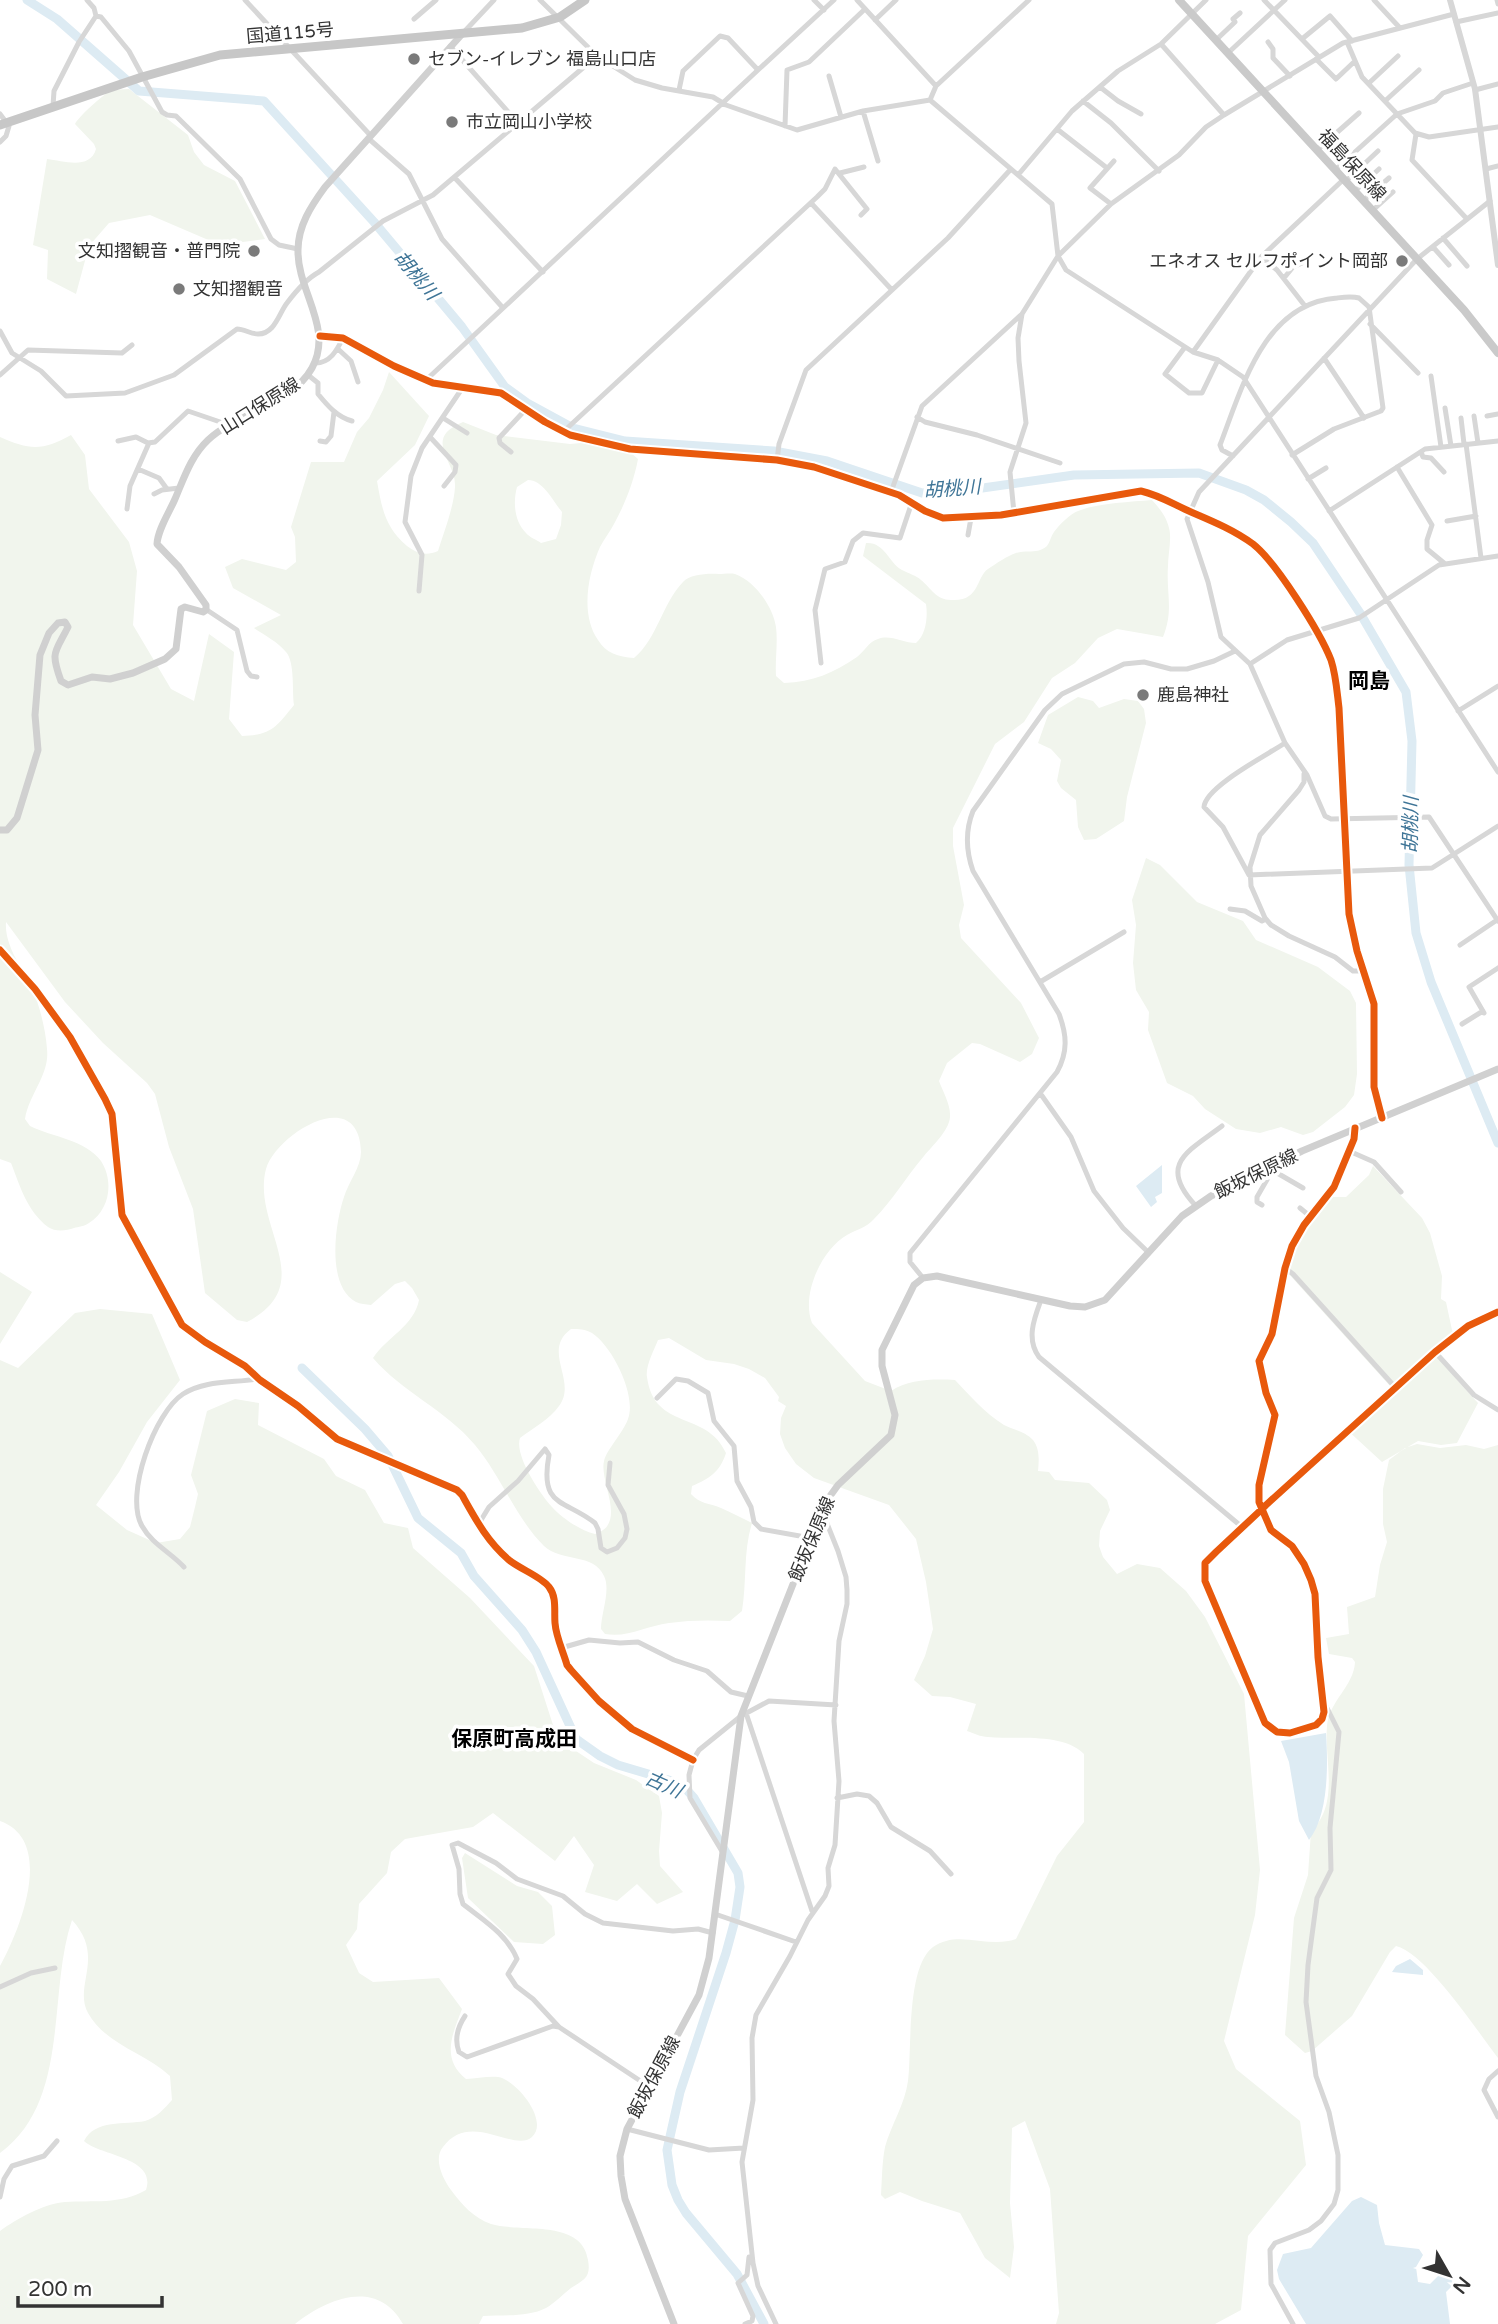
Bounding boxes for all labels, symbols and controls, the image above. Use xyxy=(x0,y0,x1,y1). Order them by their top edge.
street label: 国道115号 xyxy=(245,18,335,48)
place label: セブン-イレブン 福島山口店 xyxy=(428,48,656,70)
marker: セブン-イレブン 福島山口店 xyxy=(406,51,422,67)
place label: 市立岡山小学校 xyxy=(466,111,592,133)
marker: 市立岡山小学校 xyxy=(444,114,460,130)
street label: 福島保原線 xyxy=(1313,125,1391,205)
place label: 文知摺観音・普門院 xyxy=(78,240,240,262)
marker: 文知摺観音・普門院 xyxy=(246,243,262,259)
water label: 胡桃川 xyxy=(389,247,444,306)
place label: エネオス セルフポイント岡部 xyxy=(1149,250,1388,272)
marker: エネオス セルフポイント岡部 xyxy=(1394,253,1410,269)
place label: 文知摺観音 xyxy=(193,278,283,300)
marker: 文知摺観音 xyxy=(171,281,187,297)
street label: 山口保原線 xyxy=(216,373,304,439)
water label: 胡桃川 xyxy=(923,476,983,502)
district label: 岡島 xyxy=(1348,669,1390,694)
place label: 鹿島神社 xyxy=(1157,684,1229,706)
marker: 鹿島神社 xyxy=(1135,687,1151,703)
water label: 胡桃川 xyxy=(1400,794,1423,854)
street label: 飯坂保原線 xyxy=(1211,1144,1301,1204)
street label: 飯坂保原線 xyxy=(784,1493,840,1585)
district label: 保原町高成田 xyxy=(451,1727,577,1752)
water label: 古川 xyxy=(642,1767,687,1804)
street label: 飯坂保原線 xyxy=(623,2032,685,2122)
north arrow xyxy=(1414,2240,1484,2310)
scale bar xyxy=(18,2264,161,2308)
text: N xyxy=(1448,2272,1475,2298)
text: 200 m xyxy=(28,2277,92,2302)

